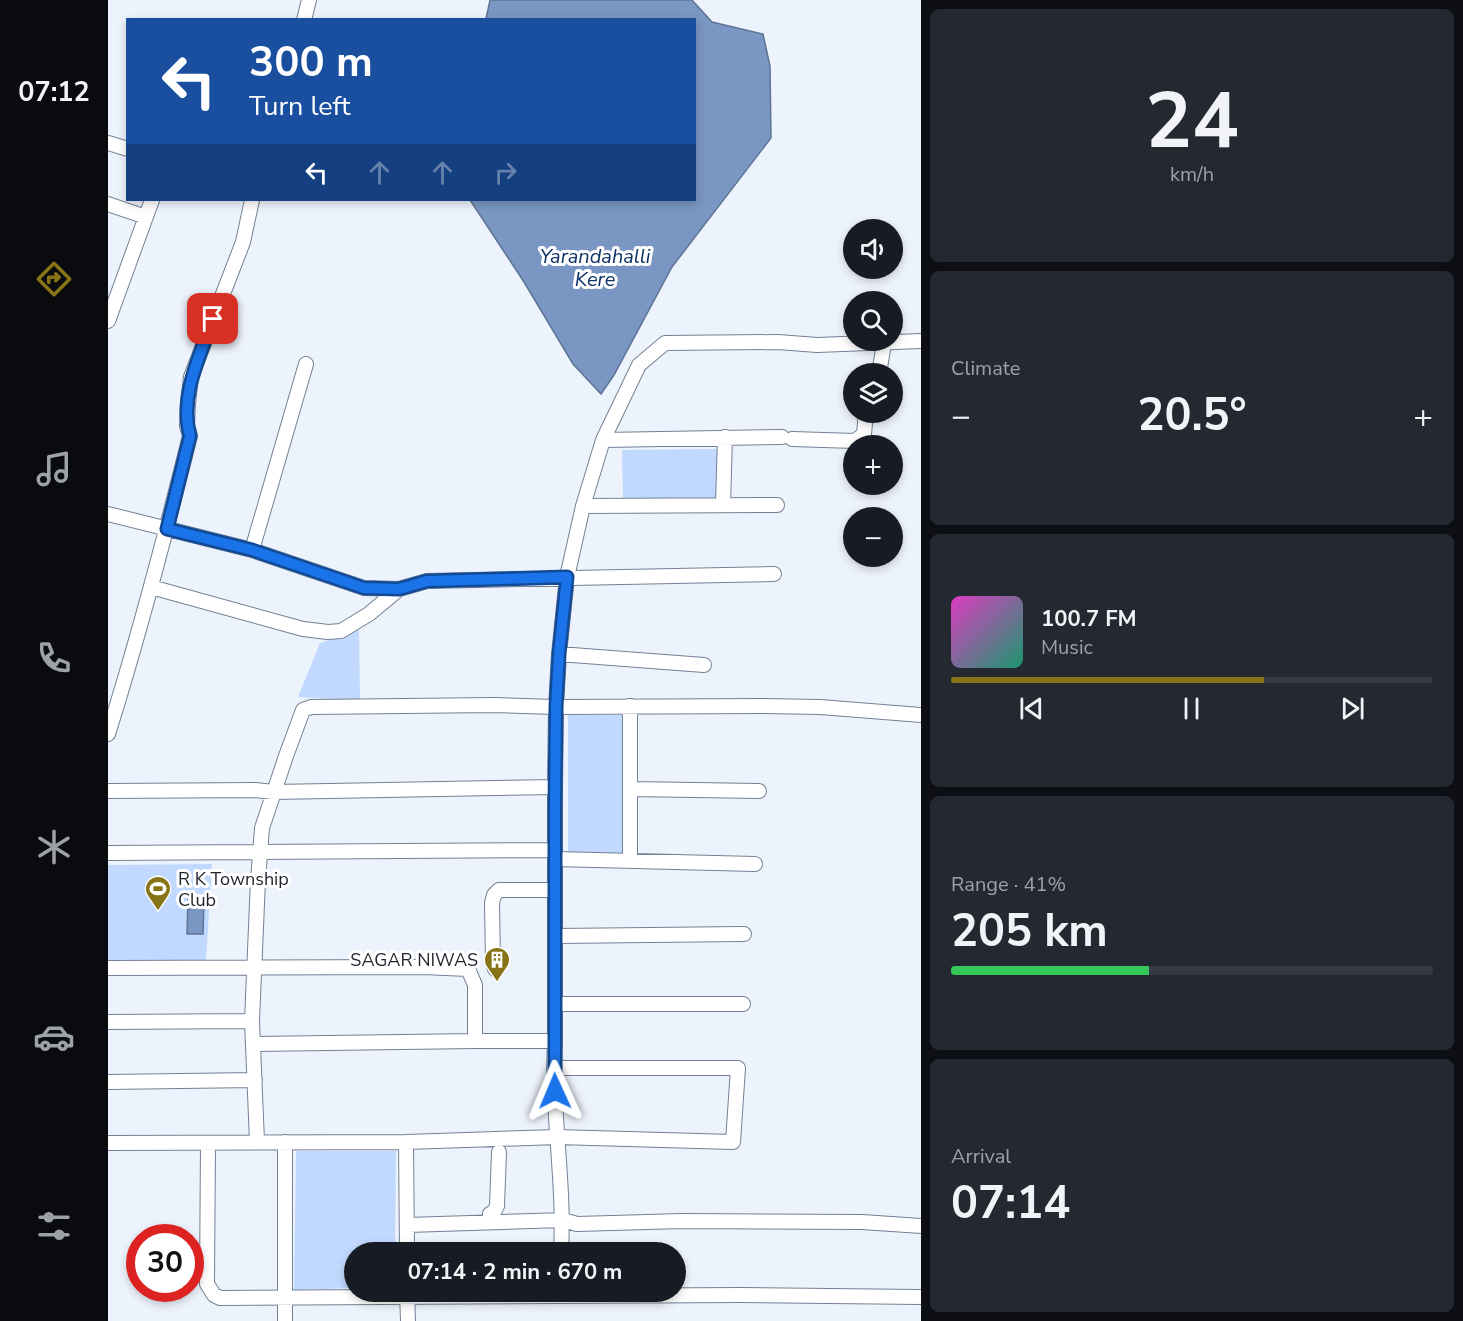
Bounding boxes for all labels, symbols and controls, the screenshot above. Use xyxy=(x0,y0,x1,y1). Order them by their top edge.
text: 300 m xyxy=(249,34,373,91)
icon: left xyxy=(150,42,228,120)
text: 24 xyxy=(1145,68,1239,175)
text: 07:12 xyxy=(18,74,90,111)
text: Turn left xyxy=(249,88,350,125)
icon: left xyxy=(300,156,333,189)
icon: ahead xyxy=(363,156,396,189)
icon: ahead xyxy=(426,156,459,189)
icon: right xyxy=(489,156,522,189)
text: km/h xyxy=(1170,161,1214,188)
map controls xyxy=(843,219,903,567)
button: sound xyxy=(843,219,903,279)
water label: Yarandahalli Kere xyxy=(540,243,651,293)
icon: directions xyxy=(33,258,75,300)
button: search xyxy=(843,291,903,351)
pin xyxy=(187,293,238,344)
icon: arrive xyxy=(196,302,229,335)
text: Climate xyxy=(951,355,1020,382)
button: layers xyxy=(843,363,903,423)
text: 20.5° xyxy=(1137,385,1247,446)
text: − xyxy=(951,394,971,439)
text: + xyxy=(1413,394,1433,439)
button: + xyxy=(843,435,903,495)
icon: music xyxy=(33,448,75,490)
button: − xyxy=(843,507,903,567)
text: 100.7 FM xyxy=(1041,604,1137,634)
text: Music xyxy=(1041,634,1093,661)
icon: phone xyxy=(33,637,75,679)
icon: previous xyxy=(1015,692,1048,725)
icon: pause xyxy=(1175,692,1208,725)
icon: next xyxy=(1336,692,1369,725)
icon: climate xyxy=(33,826,75,868)
place label: R K Township Club xyxy=(178,867,289,912)
text: Range · 41% xyxy=(951,871,1066,898)
sports icon: R K Township Club xyxy=(143,874,173,912)
text: 205 km xyxy=(951,901,1108,962)
building icon: SAGAR NIWAS xyxy=(482,945,512,983)
place label: SAGAR NIWAS xyxy=(350,948,478,972)
icon: car xyxy=(33,1016,75,1058)
position arrow xyxy=(523,1059,587,1123)
text: Arrival xyxy=(951,1143,1011,1170)
text: 07:14 xyxy=(951,1173,1070,1234)
icon: filters xyxy=(33,1205,75,1247)
speed limit sign: 30 xyxy=(126,1224,204,1302)
text: 07:14 · 2 min · 670 m xyxy=(408,1257,622,1287)

